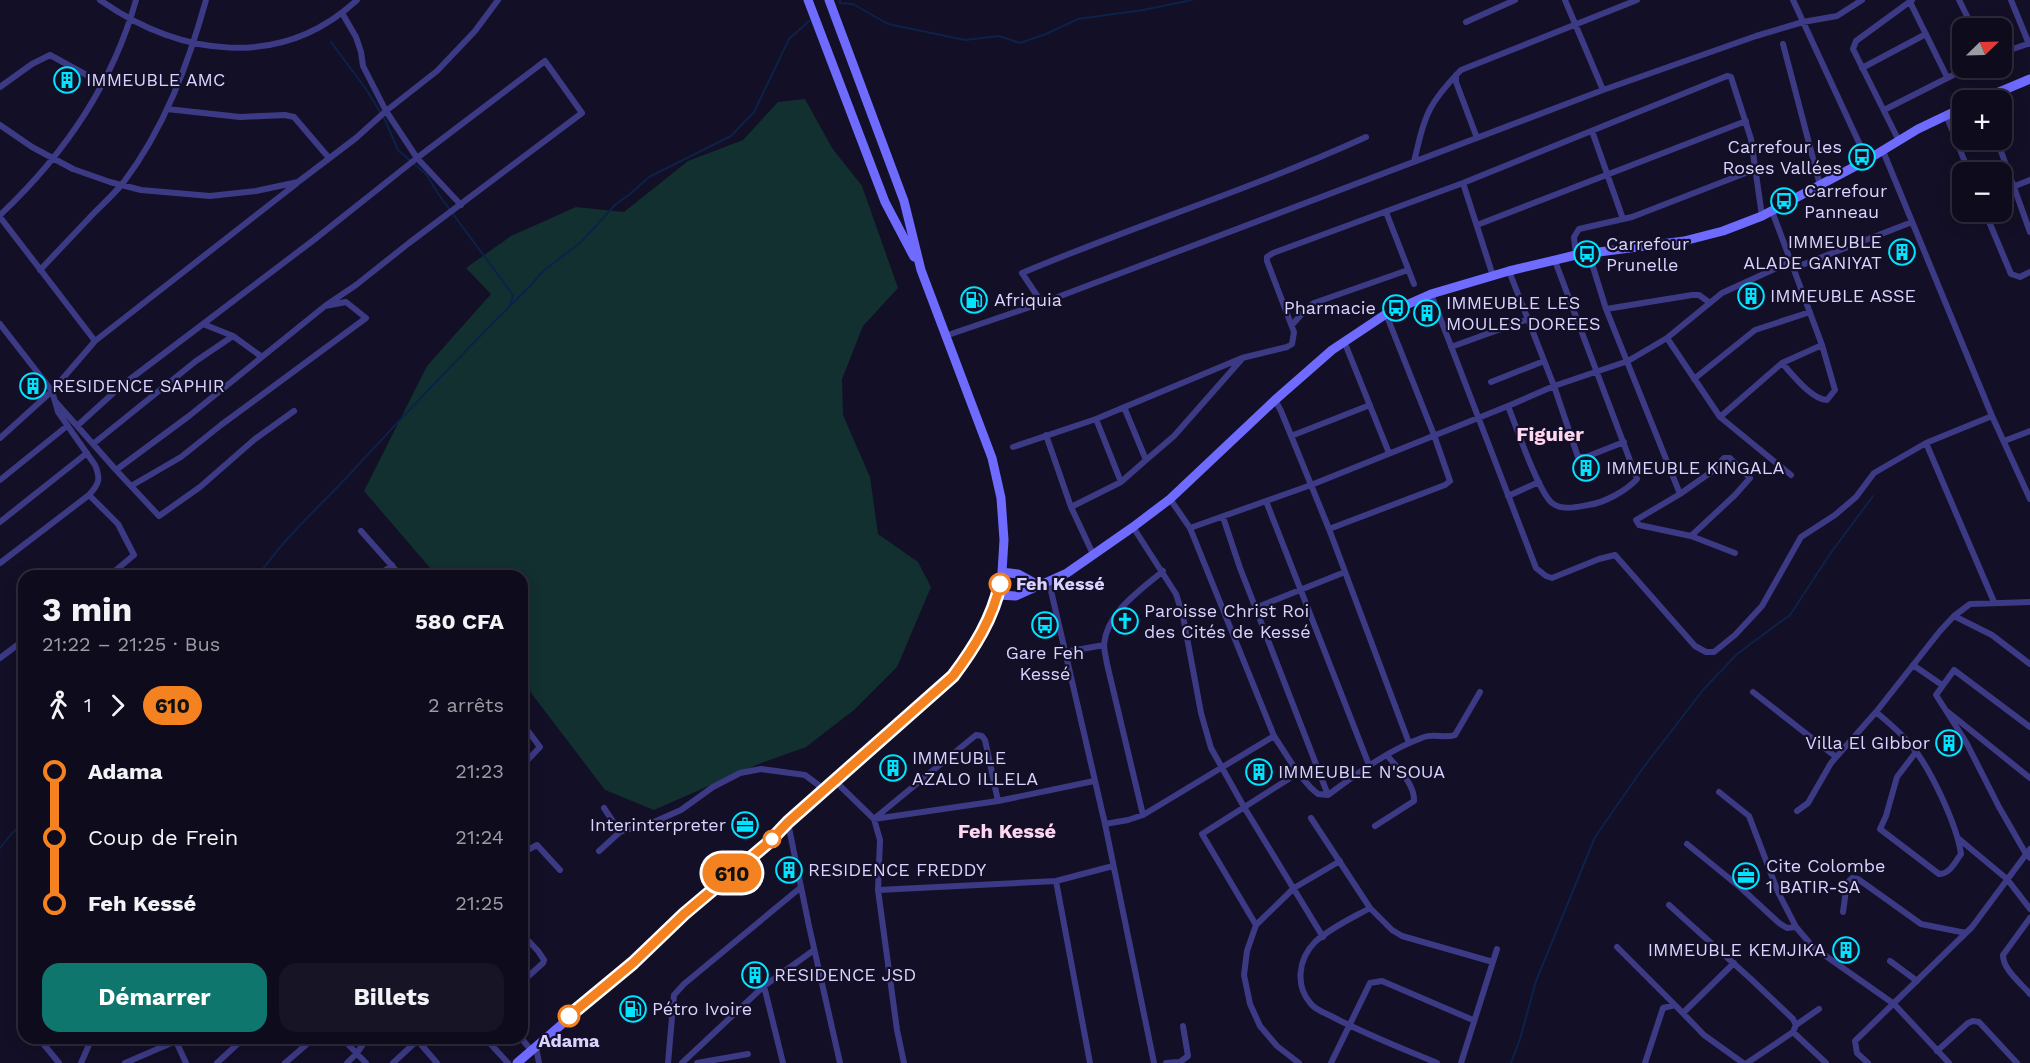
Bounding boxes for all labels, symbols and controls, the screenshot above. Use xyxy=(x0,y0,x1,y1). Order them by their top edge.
north arrow xyxy=(1952,18,2012,78)
map controls xyxy=(1952,18,2012,222)
building icon: IMMEUBLE AMC xyxy=(52,65,82,95)
place label: IMMEUBLE AMC xyxy=(86,69,225,90)
button: + xyxy=(1952,90,2012,150)
place label: Carrefour les Roses Vallées xyxy=(1723,136,1842,178)
bus stop icon: Carrefour les Roses Vallées xyxy=(1847,142,1877,172)
button: − xyxy=(1952,162,2012,222)
place label: Carrefour Panneau xyxy=(1804,180,1887,222)
bus stop icon: Carrefour Panneau xyxy=(1769,186,1799,216)
place label: IMMEUBLE ALADE GANIYAT xyxy=(1743,231,1882,273)
place label: Carrefour Prunelle xyxy=(1606,233,1689,275)
building icon: IMMEUBLE ALADE GANIYAT xyxy=(1887,237,1917,267)
bus stop icon: Carrefour Prunelle xyxy=(1572,239,1602,269)
building icon: IMMEUBLE ASSE xyxy=(1736,281,1766,311)
fuel station icon: Afriquia xyxy=(959,285,989,315)
place label: IMMEUBLE ASSE xyxy=(1770,285,1916,306)
place label: Afriquia xyxy=(994,289,1062,310)
place label: IMMEUBLE LES MOULES DOREES xyxy=(1446,292,1600,334)
bus stop icon: Pharmacie xyxy=(1381,293,1411,323)
place label: Pharmacie xyxy=(1284,297,1376,318)
building icon: IMMEUBLE LES MOULES DOREES xyxy=(1412,298,1442,328)
building icon: RESIDENCE SAPHIR xyxy=(18,371,48,401)
place label: RESIDENCE SAPHIR xyxy=(52,375,225,396)
district label: Figuier xyxy=(1516,422,1584,446)
building icon: IMMEUBLE KINGALA xyxy=(1571,453,1601,483)
place label: IMMEUBLE KINGALA xyxy=(1606,457,1784,478)
marker: Feh Kessé xyxy=(989,573,1011,595)
place label: Feh Kessé xyxy=(1016,573,1105,594)
text: 3 min xyxy=(42,590,132,629)
place label: Paroisse Christ Roi des Cités de Kessé xyxy=(1144,600,1311,642)
church icon: Paroisse Christ Roi des Cités de Kessé xyxy=(1110,606,1140,636)
text: 580 CFA xyxy=(415,609,504,634)
bus stop icon: Gare Feh Kessé xyxy=(1030,610,1060,640)
text: 21:22 – 21:25 · Bus xyxy=(42,632,220,656)
place label: Gare Feh Kessé xyxy=(1006,642,1084,684)
icon: walk xyxy=(42,689,75,722)
icon: forward xyxy=(101,689,134,722)
text: 1 xyxy=(84,693,92,717)
text: 610 xyxy=(155,693,190,718)
text: 2 arrêts xyxy=(428,693,504,717)
building icon: Villa El GIbbor xyxy=(1934,728,1964,758)
place label: Villa El GIbbor xyxy=(1805,732,1930,753)
place label: IMMEUBLE AZALO ILLELA xyxy=(912,747,1038,789)
building icon: IMMEUBLE AZALO ILLELA xyxy=(878,753,908,783)
building icon: IMMEUBLE N'SOUA xyxy=(1244,757,1274,787)
text: Adama xyxy=(88,759,163,784)
text: 21:23 xyxy=(455,759,504,783)
place label: IMMEUBLE N'SOUA xyxy=(1278,761,1445,782)
office icon: Interinterpreter xyxy=(730,810,760,840)
place label: Interinterpreter xyxy=(590,814,726,835)
district label: Feh Kessé xyxy=(958,819,1056,843)
text: Coup de Frein xyxy=(88,825,238,850)
text: 21:24 xyxy=(455,825,504,849)
unlabelled marker xyxy=(763,830,781,848)
line badge: 610 xyxy=(698,854,766,892)
building icon: RESIDENCE FREDDY xyxy=(774,855,804,885)
place label: Cite Colombe 1 BATIR-SA xyxy=(1766,855,1885,897)
place label: RESIDENCE FREDDY xyxy=(808,859,987,880)
text: 610 xyxy=(714,861,750,886)
office icon: Cite Colombe 1 BATIR-SA xyxy=(1731,861,1761,891)
text: Feh Kessé xyxy=(88,891,196,916)
text: 21:25 xyxy=(455,891,504,915)
building icon: IMMEUBLE KEMJIKA xyxy=(1831,935,1861,965)
place label: IMMEUBLE KEMJIKA xyxy=(1648,939,1826,960)
building icon: RESIDENCE JSD xyxy=(740,960,770,990)
button: Démarrer xyxy=(42,963,267,1032)
button: Billets xyxy=(279,963,504,1032)
place label: RESIDENCE JSD xyxy=(774,964,916,985)
fuel station icon: Pétro Ivoire xyxy=(618,994,648,1024)
place label: Pétro Ivoire xyxy=(652,998,752,1019)
marker: Adama xyxy=(558,1005,580,1027)
place label: Adama xyxy=(539,1030,600,1051)

